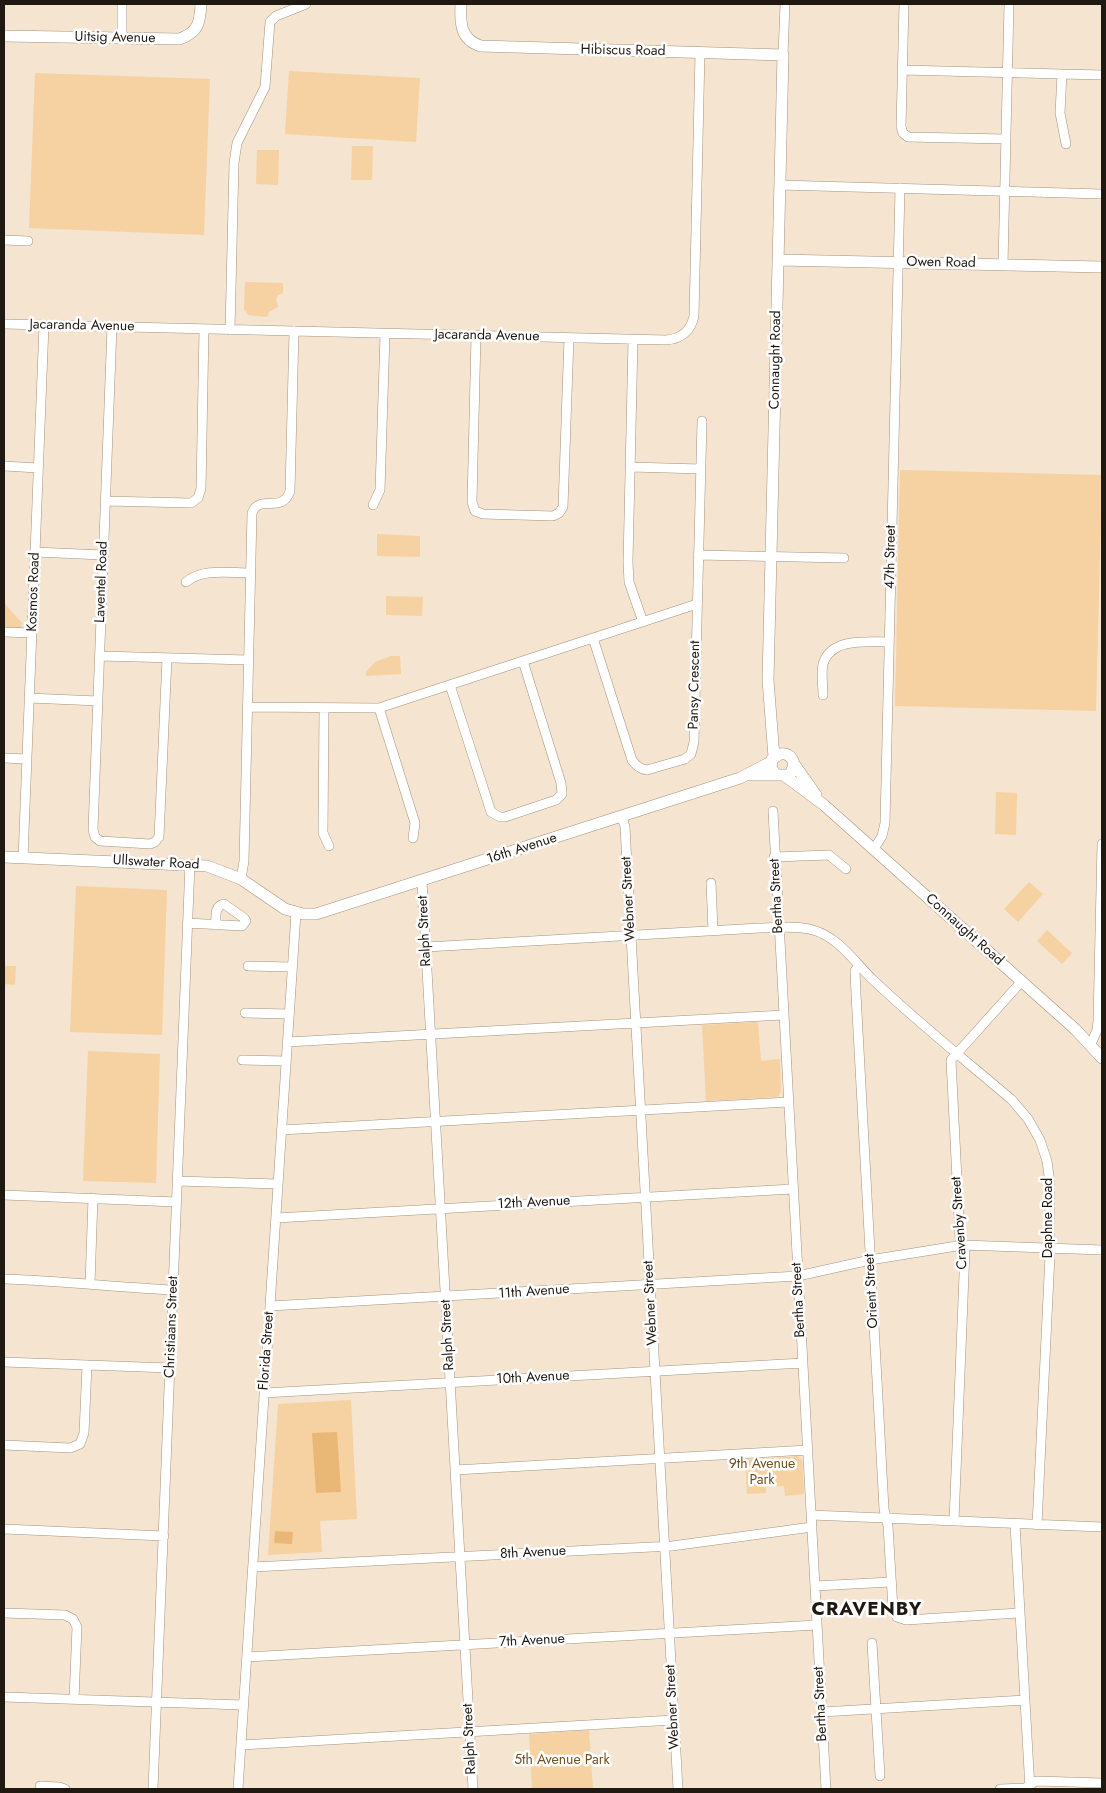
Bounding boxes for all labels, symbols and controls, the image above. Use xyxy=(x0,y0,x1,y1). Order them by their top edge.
street label: Uitsig Avenue xyxy=(74,29,156,47)
street label: Hibiscus Road xyxy=(580,42,666,60)
street label: Owen Road xyxy=(906,254,976,272)
street label: Connaught Road xyxy=(767,310,785,410)
street label: Jacaranda Avenue xyxy=(29,317,135,335)
street label: Jacaranda Avenue xyxy=(434,327,540,345)
street label: 47th Street xyxy=(882,525,900,589)
street label: Laventel Road xyxy=(92,541,112,623)
street label: Kosmos Road xyxy=(24,552,44,632)
street label: Pansy Crescent xyxy=(686,640,704,730)
street label: 16th Avenue xyxy=(485,830,559,868)
street label: Ullswater Road xyxy=(112,852,200,874)
street label: Webner Street xyxy=(618,856,640,942)
street label: Bertha Street xyxy=(767,858,787,934)
street label: Connaught Road xyxy=(922,891,1006,969)
street label: Ralph Street xyxy=(415,895,435,967)
street label: Cravenby Street xyxy=(948,1176,972,1270)
street label: Daphne Road xyxy=(1041,1178,1057,1258)
street label: 12th Avenue xyxy=(497,1193,571,1213)
street label: Orient Street xyxy=(862,1253,882,1329)
street label: Webner Street xyxy=(640,1260,662,1346)
street label: Bertha Street xyxy=(789,1262,809,1338)
street label: Christiaans Street xyxy=(162,1276,182,1378)
street label: 11th Avenue xyxy=(498,1281,570,1303)
street label: Ralph Street xyxy=(438,1299,458,1371)
street label: Florida Street xyxy=(256,1311,278,1391)
street label: 10th Avenue xyxy=(496,1368,570,1388)
park label: 9th Avenue Park xyxy=(729,1457,795,1490)
street label: 8th Avenue xyxy=(500,1543,566,1563)
district label: CRAVENBY xyxy=(811,1599,923,1621)
street label: 7th Avenue xyxy=(499,1631,565,1651)
street label: Webner Street xyxy=(662,1664,684,1750)
street label: Bertha Street xyxy=(811,1666,831,1742)
street label: Ralph Street xyxy=(460,1703,480,1775)
park label: 5th Avenue Park xyxy=(514,1753,610,1769)

